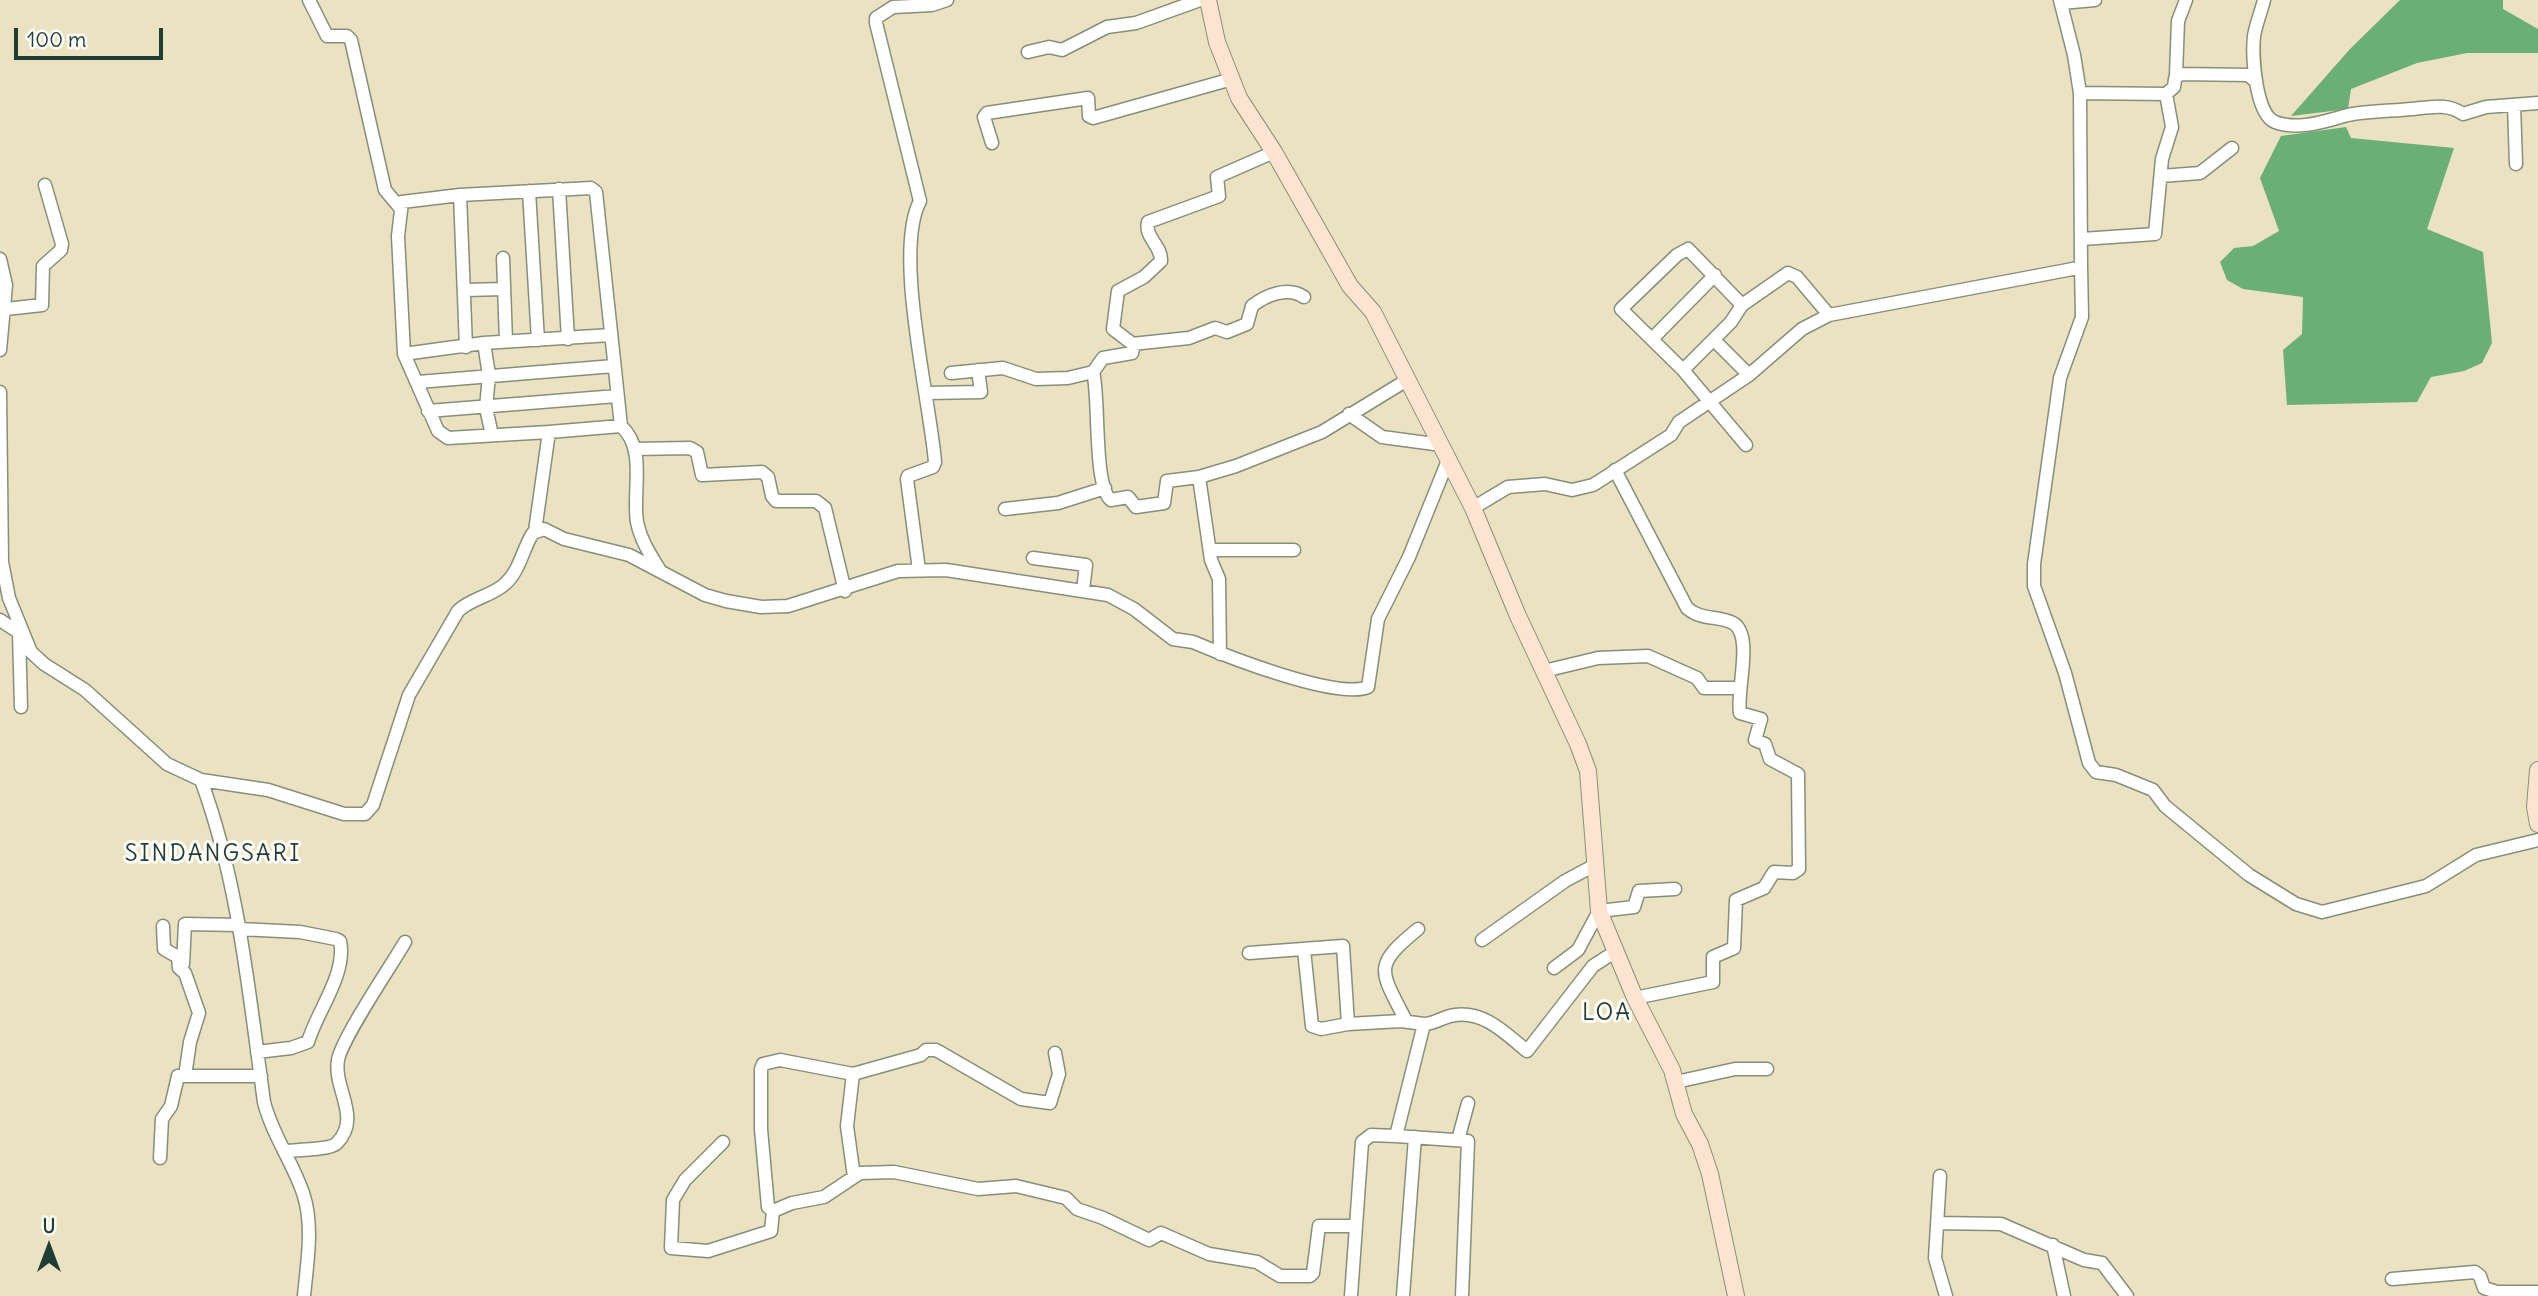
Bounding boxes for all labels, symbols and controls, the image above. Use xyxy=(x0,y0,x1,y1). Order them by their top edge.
scale bar xyxy=(18,14,166,58)
text: 100 m xyxy=(27,26,86,53)
district label: SINDANGSARI xyxy=(126,840,300,868)
district label: LOA xyxy=(1582,999,1632,1027)
north arrow xyxy=(14,1212,84,1282)
text: U xyxy=(43,1214,55,1238)

